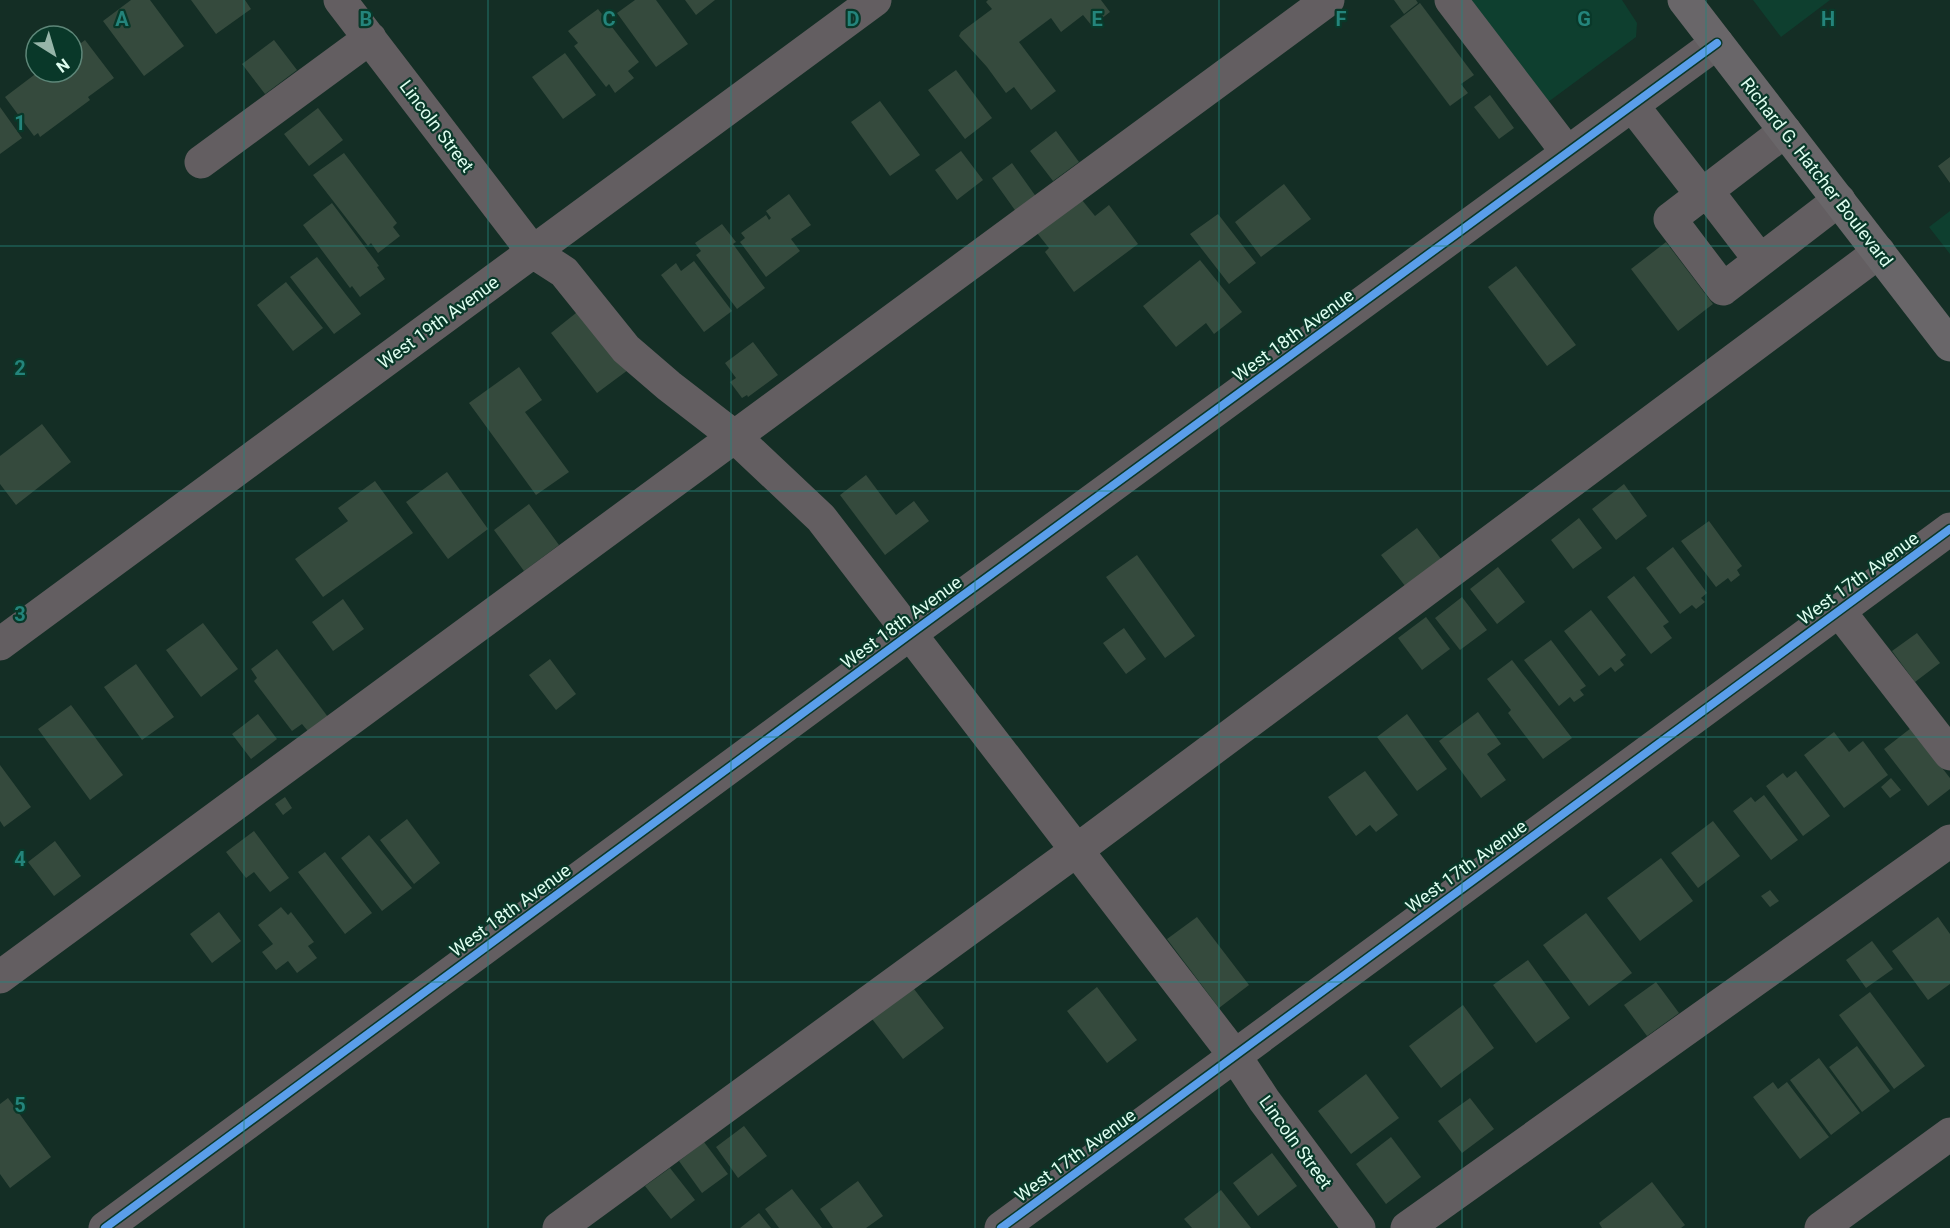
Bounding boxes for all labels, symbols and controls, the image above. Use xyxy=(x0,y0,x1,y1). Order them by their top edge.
text: A xyxy=(115,7,129,31)
text: B xyxy=(360,7,372,31)
text: C xyxy=(602,7,616,31)
text: D xyxy=(847,7,860,31)
text: E xyxy=(1091,7,1103,31)
text: F xyxy=(1336,7,1347,31)
text: G xyxy=(1577,7,1591,31)
text: H xyxy=(1821,7,1835,31)
north arrow xyxy=(24,24,84,84)
text: N xyxy=(52,55,73,77)
street label: Richard G. Hatcher Boulevard xyxy=(1737,73,1897,271)
street label: Lincoln Street xyxy=(396,76,479,176)
text: 1 xyxy=(14,111,26,135)
street label: West 19th Avenue xyxy=(373,271,503,373)
street label: West 18th Avenue xyxy=(1228,284,1358,386)
text: 2 xyxy=(14,356,26,380)
street label: West 17th Avenue xyxy=(1793,527,1923,629)
street label: West 18th Avenue xyxy=(836,571,966,673)
text: 3 xyxy=(14,602,26,626)
street label: West 17th Avenue xyxy=(1401,815,1531,917)
text: 4 xyxy=(14,847,26,871)
street label: West 18th Avenue xyxy=(445,859,575,961)
street label: Lincoln Street xyxy=(1255,1091,1337,1193)
text: 5 xyxy=(14,1093,26,1117)
street label: West 17th Avenue xyxy=(1010,1104,1140,1206)

